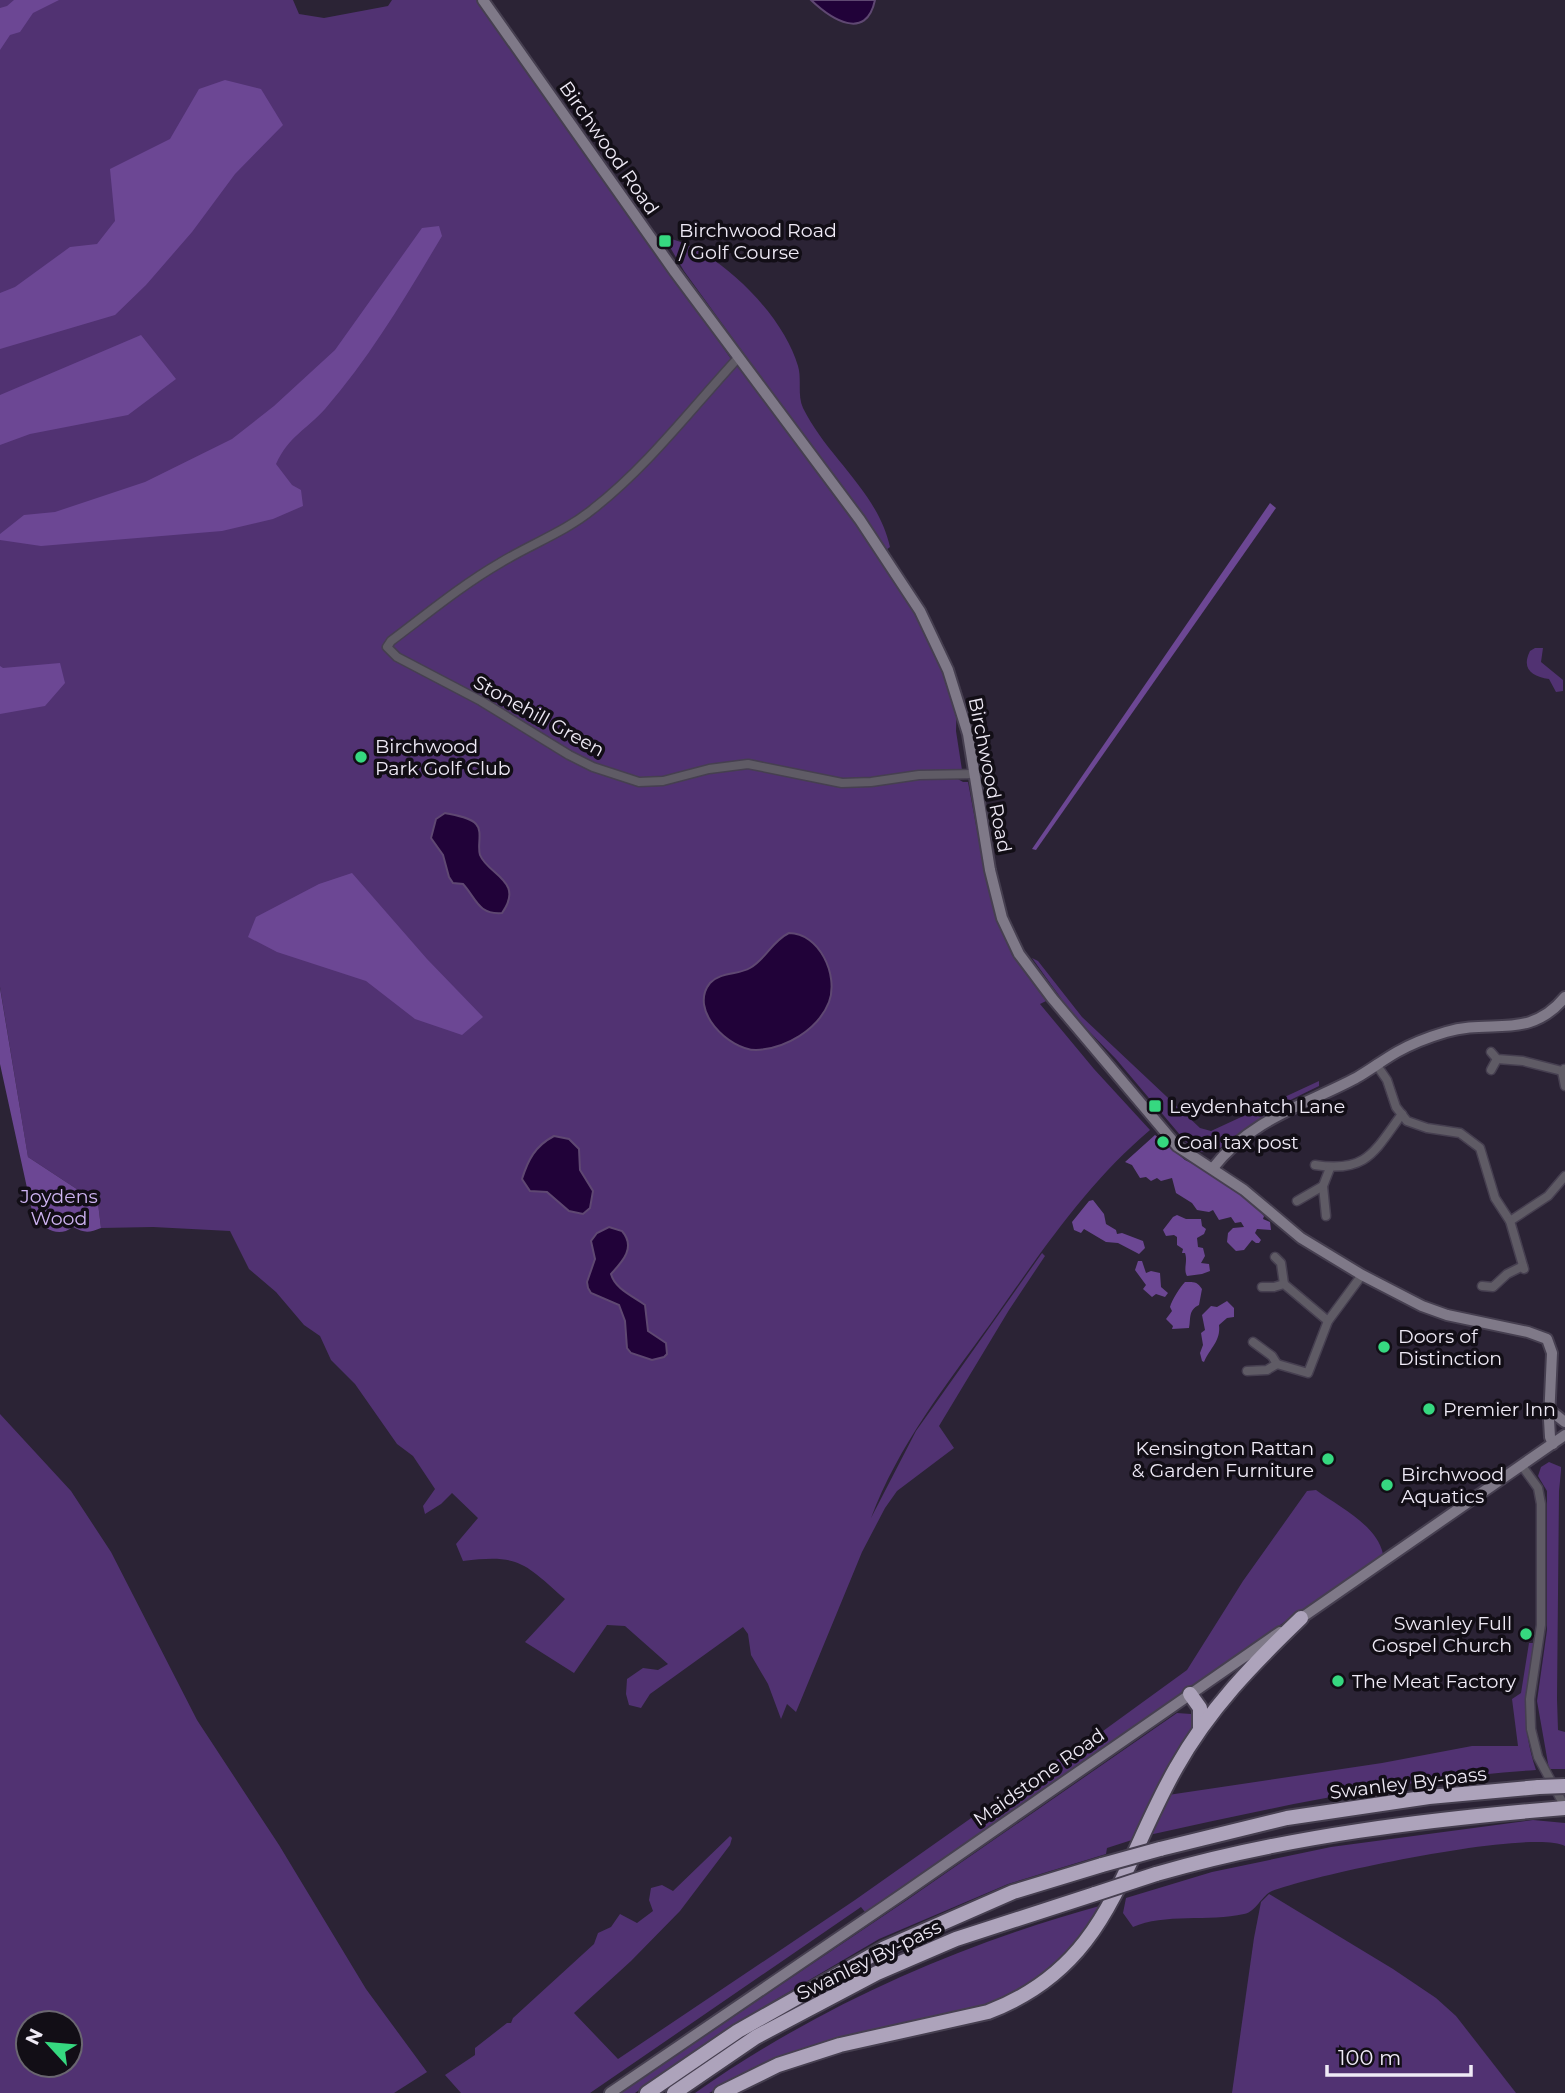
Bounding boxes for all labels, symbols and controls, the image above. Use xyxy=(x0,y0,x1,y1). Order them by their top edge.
street label: Birchwood Road xyxy=(554,77,664,219)
place label: Birchwood Road / Golf Course xyxy=(678,219,837,264)
marker: Birchwood Road / Golf Course xyxy=(657,233,673,249)
street label: Stonehill Green xyxy=(469,670,609,762)
street label: Birchwood Road xyxy=(964,695,1016,855)
place label: Birchwood Park Golf Club xyxy=(375,735,511,780)
marker: Birchwood Park Golf Club xyxy=(353,749,369,765)
place label: Leydenhatch Lane xyxy=(1169,1095,1345,1118)
marker: Leydenhatch Lane xyxy=(1147,1098,1163,1114)
place label: Coal tax post xyxy=(1177,1131,1299,1154)
marker: Coal tax post xyxy=(1155,1134,1171,1150)
park label: Joydens Wood xyxy=(19,1185,98,1230)
place label: Doors of Distinction xyxy=(1398,1325,1502,1370)
marker: Doors of Distinction xyxy=(1376,1339,1392,1355)
place label: Premier Inn xyxy=(1443,1398,1556,1421)
marker: Premier Inn xyxy=(1421,1401,1437,1417)
place label: Kensington Rattan & Garden Furniture xyxy=(1132,1437,1314,1482)
marker: Kensington Rattan & Garden Furniture xyxy=(1320,1451,1336,1467)
place label: Birchwood Aquatics xyxy=(1401,1463,1504,1508)
marker: Birchwood Aquatics xyxy=(1379,1477,1395,1493)
place label: Swanley Full Gospel Church xyxy=(1372,1612,1512,1657)
marker: Swanley Full Gospel Church xyxy=(1518,1626,1534,1642)
place label: The Meat Factory xyxy=(1352,1670,1517,1693)
marker: The Meat Factory xyxy=(1330,1673,1346,1689)
street label: Maidstone Road xyxy=(969,1723,1109,1831)
street label: Swanley By-pass xyxy=(1328,1762,1488,1804)
street label: Swanley By-pass xyxy=(793,1915,945,2005)
north arrow xyxy=(14,2009,84,2079)
text: N xyxy=(20,2025,48,2049)
scale bar xyxy=(1327,2034,1470,2078)
text: 100 m xyxy=(1338,2045,1401,2070)

